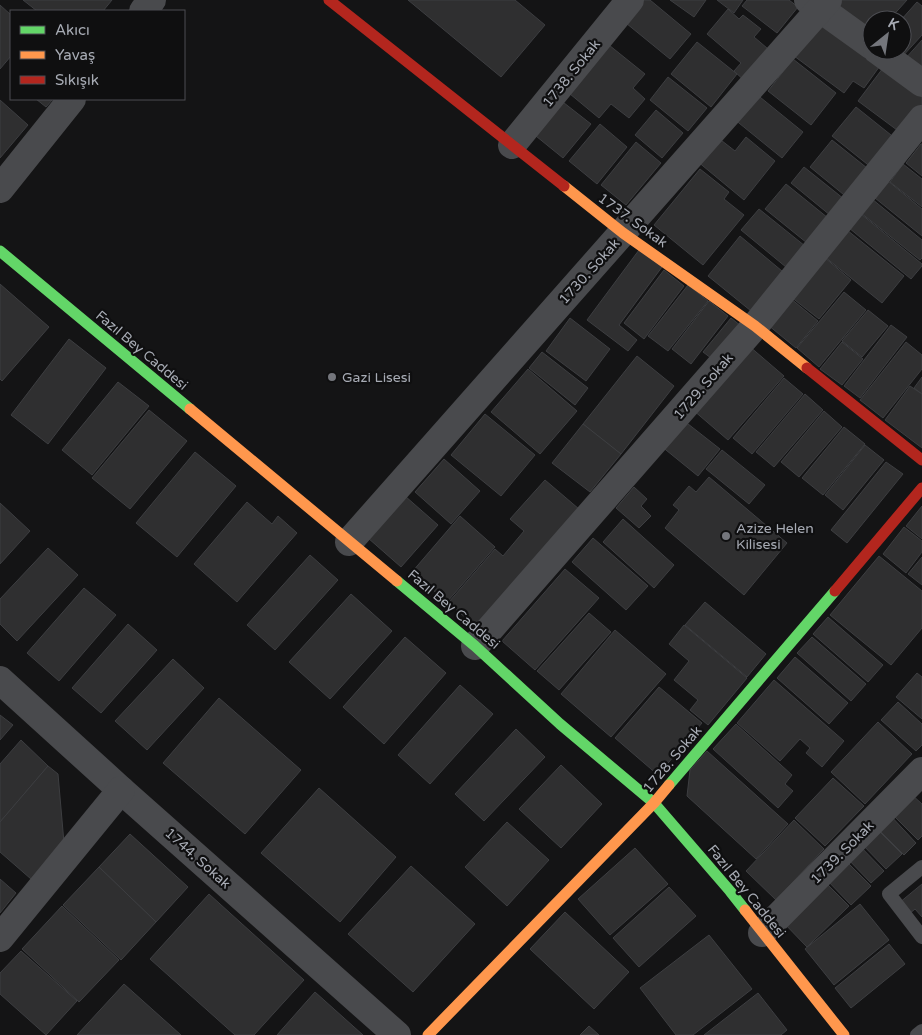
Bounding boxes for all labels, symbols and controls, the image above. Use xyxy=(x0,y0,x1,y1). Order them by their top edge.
legend xyxy=(10,10,185,100)
north arrow xyxy=(862,10,912,60)
text: K xyxy=(885,14,902,34)
text: Akıcı xyxy=(55,21,90,39)
street label: 1738. Sokak xyxy=(539,36,604,111)
text: Yavaş xyxy=(55,46,95,64)
text: Sıkışık xyxy=(55,71,99,89)
street label: 1737. Sokak xyxy=(595,189,671,252)
street label: 1730. Sokak xyxy=(555,235,624,308)
street label: Fazıl Bey Caddesi xyxy=(92,307,191,394)
street label: 1729. Sokak xyxy=(670,349,737,423)
place label: Gazi Lisesi xyxy=(342,369,411,386)
marker: Gazi Lisesi xyxy=(326,371,338,383)
place label: Azize Helen Kilisesi xyxy=(736,520,814,553)
marker: Azize Helen Kilisesi xyxy=(720,530,732,542)
street label: Fazıl Bey Caddesi xyxy=(404,566,503,653)
street label: 1728. Sokak xyxy=(639,722,706,796)
street label: 1739. Sokak xyxy=(807,817,878,888)
street label: 1744. Sokak xyxy=(161,824,234,893)
street label: Fazıl Bey Caddesi xyxy=(704,841,789,941)

